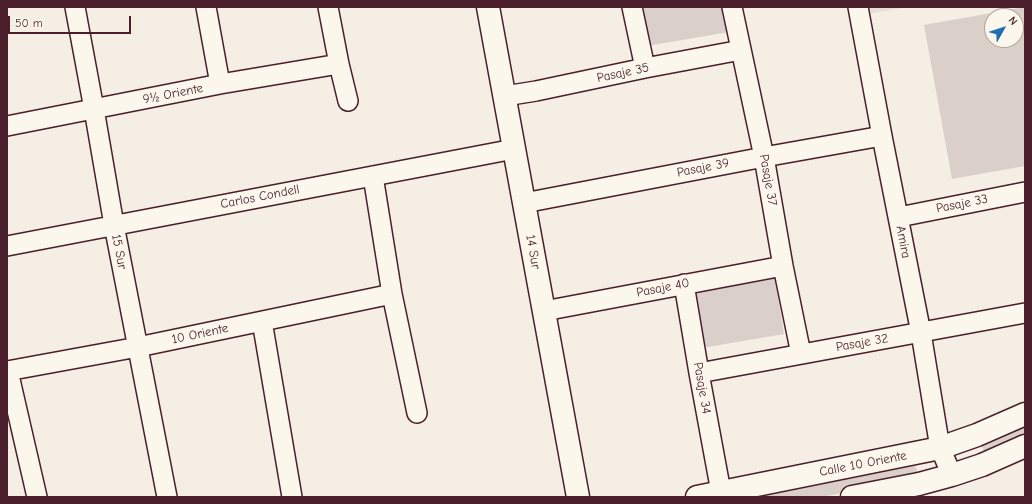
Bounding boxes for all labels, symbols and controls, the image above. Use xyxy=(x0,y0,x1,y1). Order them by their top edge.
scale bar xyxy=(10,8,133,34)
north arrow xyxy=(984,8,1024,48)
text: N xyxy=(1006,14,1020,28)
text: 50 m xyxy=(15,16,43,30)
street label: Pasaje 35 xyxy=(595,60,651,86)
street label: 9½ Oriente xyxy=(142,81,204,107)
street label: Pasaje 37 xyxy=(756,153,780,207)
street label: Pasaje 39 xyxy=(676,155,730,181)
street label: Carlos Condell xyxy=(219,182,301,212)
street label: Pasaje 33 xyxy=(935,191,989,217)
street label: Amira xyxy=(892,224,914,260)
street label: 15 Sur xyxy=(108,233,130,271)
street label: 14 Sur xyxy=(522,234,544,270)
street label: Pasaje 40 xyxy=(635,275,691,301)
street label: 10 Oriente xyxy=(170,320,230,348)
street label: Pasaje 32 xyxy=(835,331,889,355)
street label: Pasaje 34 xyxy=(690,361,714,415)
street label: Calle 10 Oriente xyxy=(818,448,908,480)

